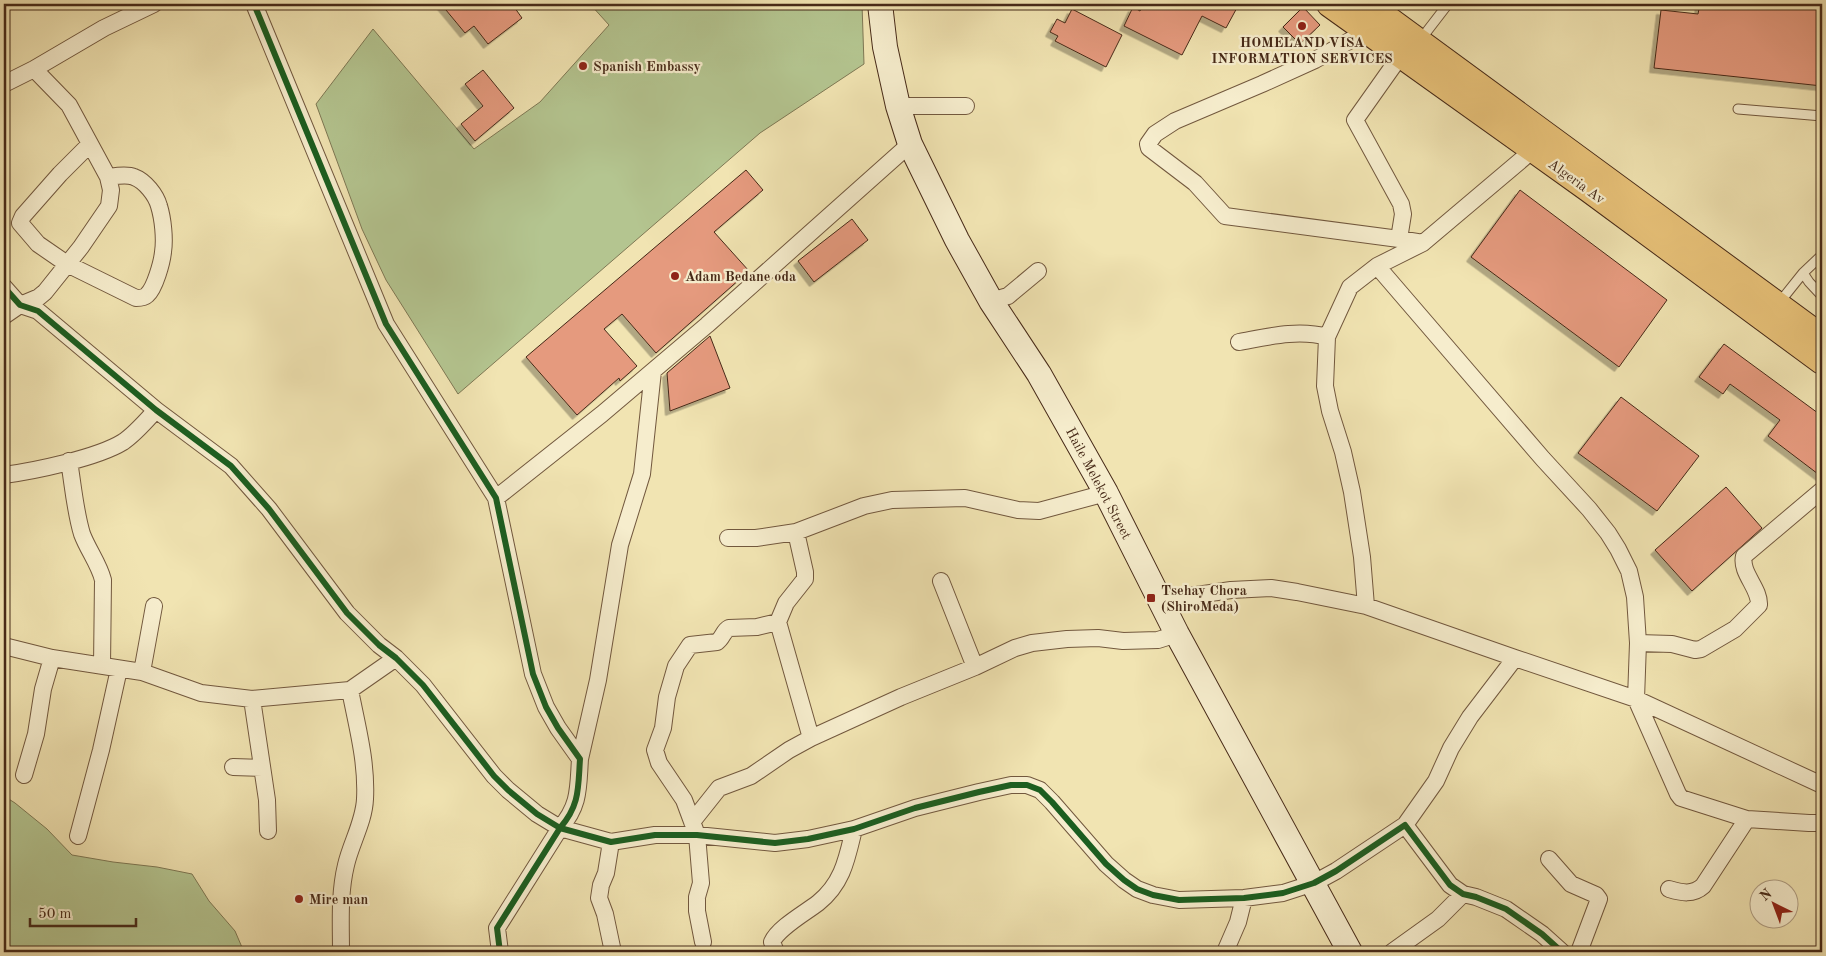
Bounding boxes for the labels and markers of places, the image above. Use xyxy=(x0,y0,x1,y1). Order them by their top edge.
marker: HOMELAND VISA INFORMATION SERVICES xyxy=(1296,20,1308,32)
place label: HOMELAND VISA INFORMATION SERVICES xyxy=(1211,36,1393,66)
marker: Spanish Embassy xyxy=(577,60,589,72)
place label: Spanish Embassy xyxy=(593,60,701,74)
marker: Adam Bedane oda xyxy=(669,270,681,282)
place label: Adam Bedane oda xyxy=(685,270,796,284)
place label: Tsehay Chora (ShiroMeda) xyxy=(1161,584,1247,614)
marker: Tsehay Chora (ShiroMeda) xyxy=(1145,592,1157,604)
marker: Mire man xyxy=(293,893,305,905)
place label: Mire man xyxy=(309,893,369,907)

